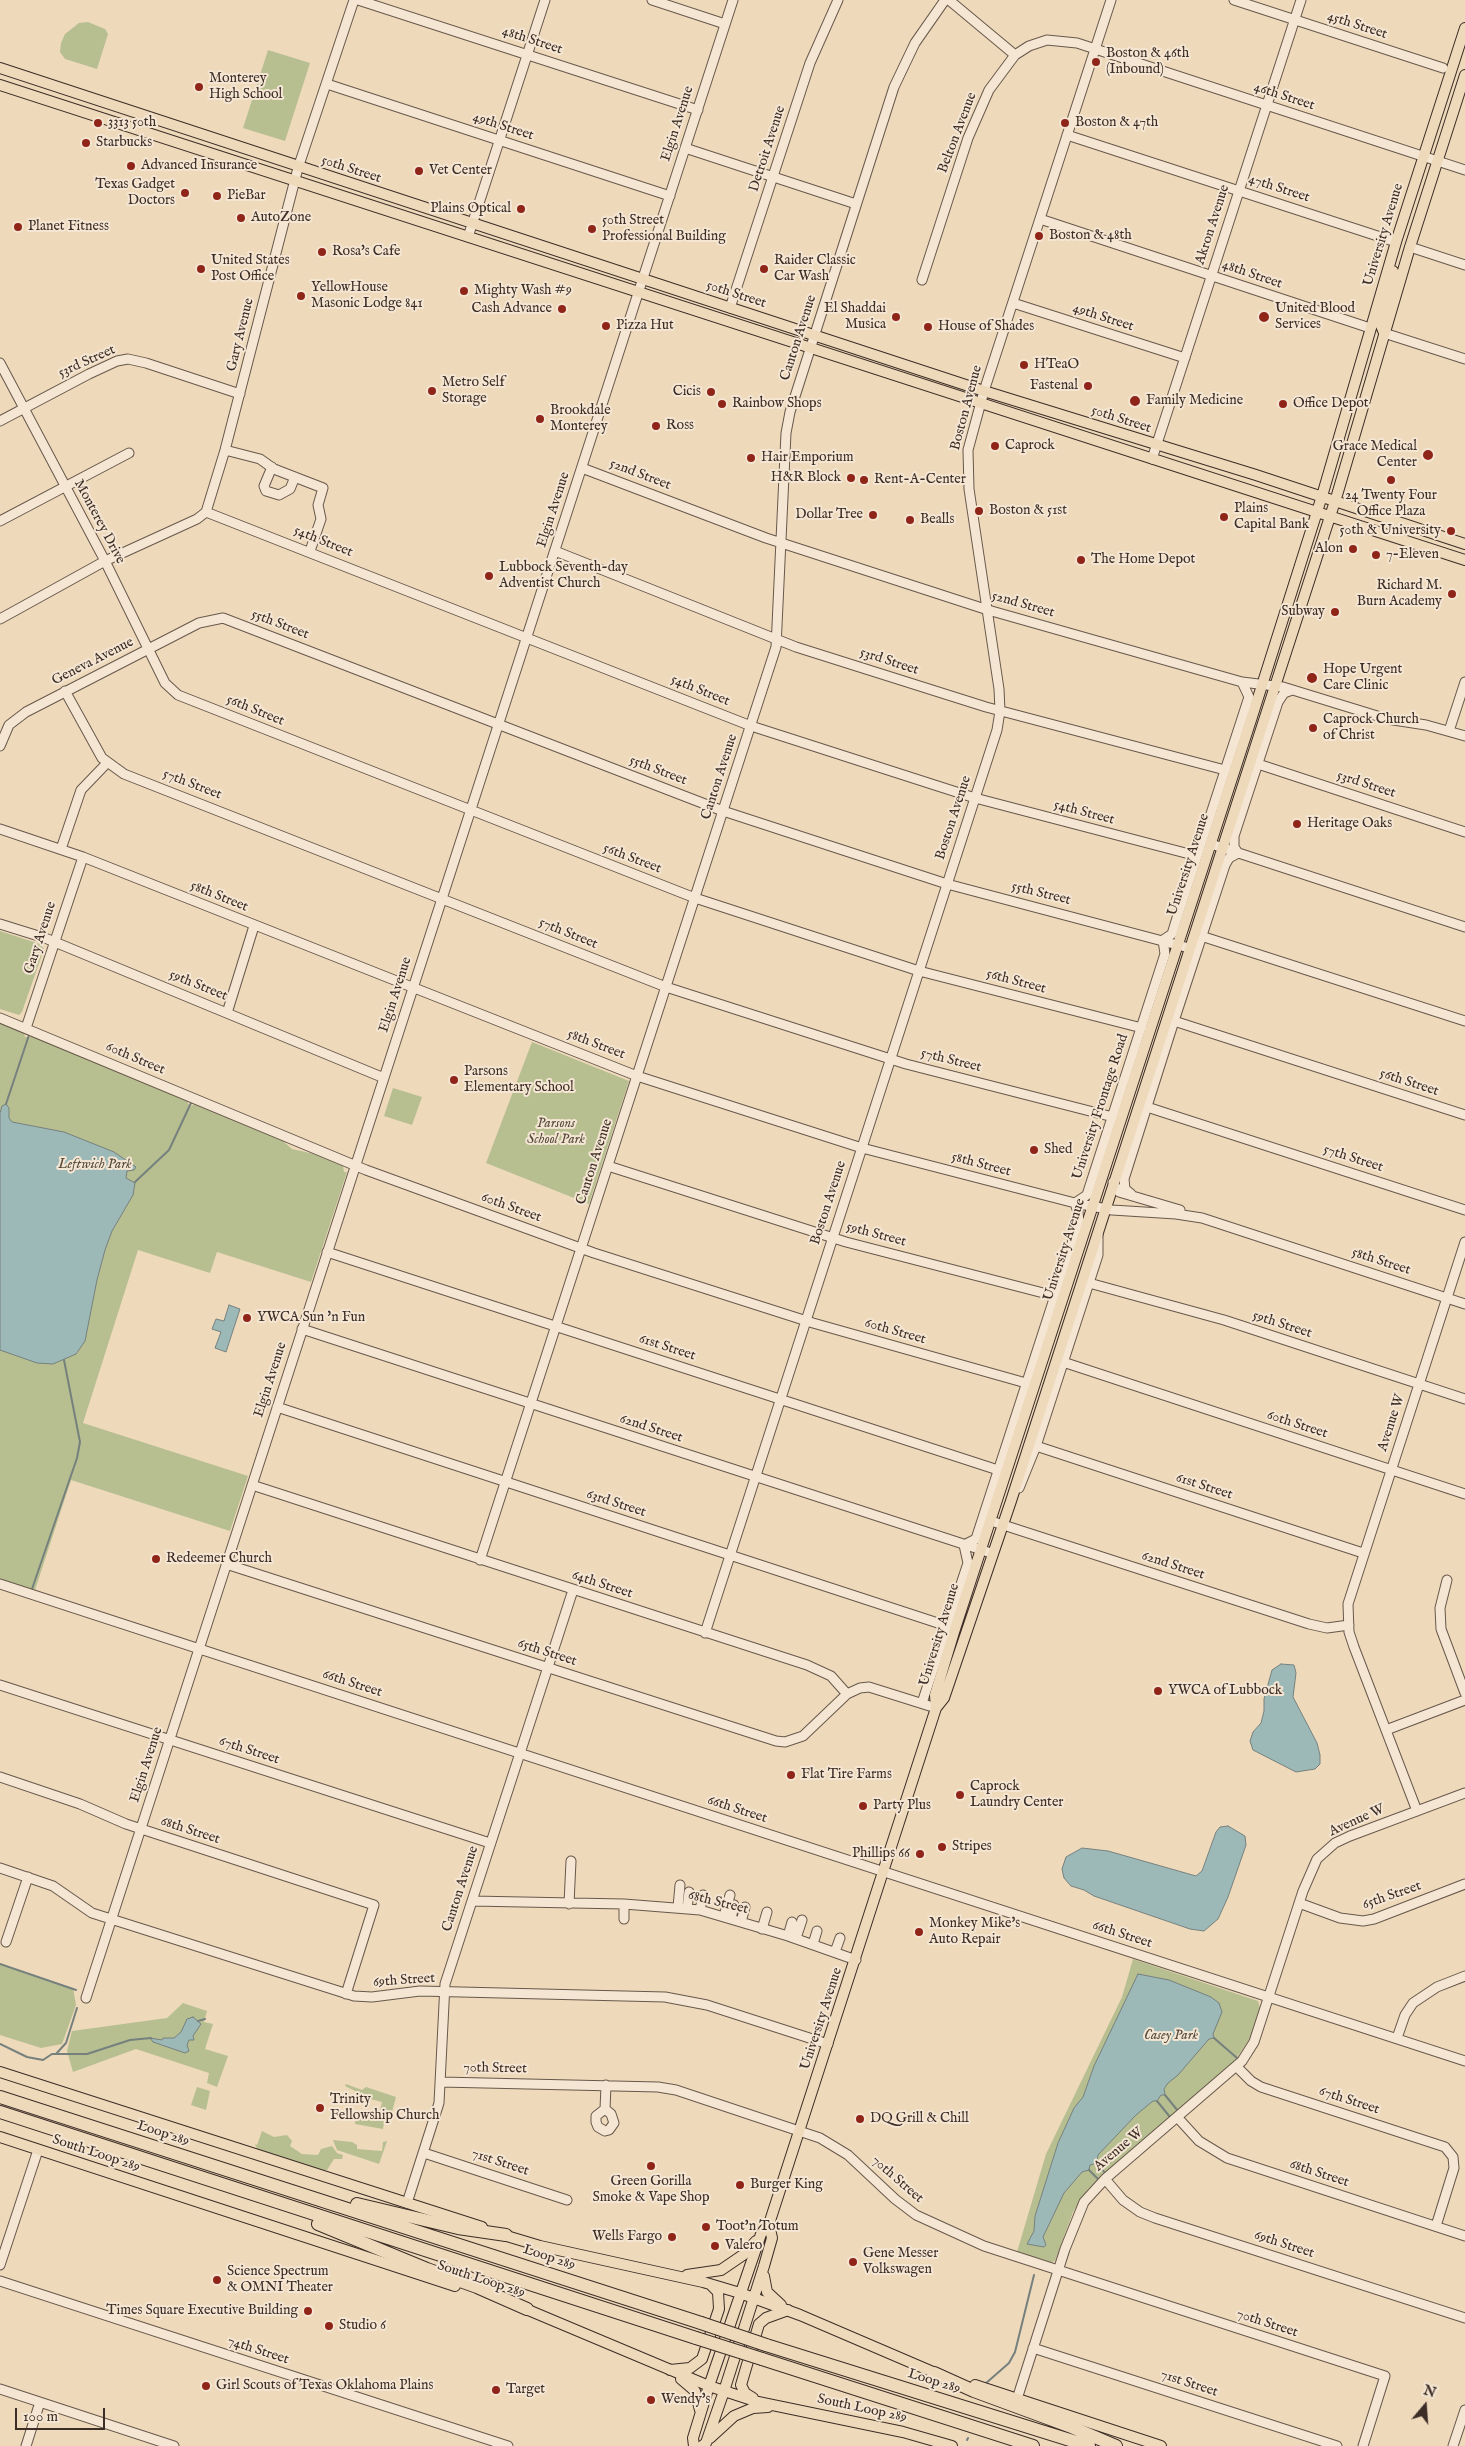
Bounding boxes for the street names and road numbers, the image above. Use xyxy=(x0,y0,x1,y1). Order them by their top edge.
street label: 45th Street xyxy=(1325,8,1389,44)
street label: 48th Street xyxy=(500,23,564,59)
street label: 46th Street xyxy=(1252,79,1316,115)
street label: Elgin Avenue xyxy=(658,84,698,164)
street label: Belton Avenue xyxy=(935,90,981,176)
street label: Detroit Avenue xyxy=(746,104,790,194)
street label: 49th Street xyxy=(470,109,536,145)
street label: 50th Street xyxy=(319,152,383,188)
street label: 47th Street xyxy=(1246,171,1312,207)
street label: University Avenue xyxy=(1360,182,1408,288)
street label: Akron Avenue xyxy=(1192,183,1234,267)
street label: 48th Street xyxy=(1220,257,1284,293)
street label: 50th Street xyxy=(704,277,768,313)
street label: Canton Avenue xyxy=(777,293,821,383)
street label: Gary Avenue xyxy=(224,297,258,373)
street label: 49th Street xyxy=(1070,300,1136,336)
street label: 53rd Street xyxy=(56,342,118,382)
street label: Boston Avenue xyxy=(948,364,986,452)
street label: 50th Street xyxy=(1089,402,1153,438)
street label: 52nd Street xyxy=(607,456,673,494)
street label: Elgin Avenue xyxy=(534,470,574,550)
street label: Monterey Drive xyxy=(70,477,128,567)
street label: 54th Street xyxy=(291,523,355,561)
street label: 52nd Street xyxy=(990,588,1056,622)
street label: 55th Street xyxy=(249,606,311,644)
street label: Geneva Avenue xyxy=(49,634,137,690)
street label: 53rd Street xyxy=(858,645,920,679)
street label: 54th Street xyxy=(668,672,732,710)
street label: 56th Street xyxy=(224,692,286,730)
street label: Canton Avenue xyxy=(698,732,742,822)
street label: 55th Street xyxy=(627,752,689,790)
street label: 57th Street xyxy=(160,766,224,804)
street label: 53rd Street xyxy=(1335,768,1397,802)
street label: Boston Avenue xyxy=(933,774,975,862)
street label: 54th Street xyxy=(1052,797,1116,829)
street label: University Avenue xyxy=(1165,812,1213,918)
street label: 56th Street xyxy=(601,840,663,878)
street label: 58th Street xyxy=(188,878,250,916)
street label: 55th Street xyxy=(1010,879,1072,909)
street label: Gary Avenue xyxy=(21,900,61,976)
street label: 57th Street xyxy=(536,915,600,953)
street label: Elgin Avenue xyxy=(376,955,416,1035)
street label: 56th Street xyxy=(984,966,1048,998)
street label: 59th Street xyxy=(166,967,230,1005)
street label: 58th Street xyxy=(565,1026,627,1064)
street label: University Frontage Road xyxy=(1070,1032,1132,1182)
street label: 60th Street xyxy=(103,1039,167,1079)
street label: 57th Street xyxy=(919,1045,983,1077)
street label: 56th Street xyxy=(1377,1066,1441,1100)
street label: Canton Avenue xyxy=(573,1117,617,1207)
street label: 57th Street xyxy=(1321,1141,1385,1177)
street label: 58th Street xyxy=(950,1149,1012,1181)
street label: Boston Avenue xyxy=(808,1159,850,1247)
street label: 60th Street xyxy=(479,1189,543,1227)
street label: University Avenue xyxy=(1041,1197,1089,1303)
street label: 59th Street xyxy=(844,1219,908,1251)
street label: 58th Street xyxy=(1350,1245,1412,1279)
street label: 59th Street xyxy=(1250,1308,1314,1342)
street label: 60th Street xyxy=(862,1315,928,1349)
street label: 61st Street xyxy=(637,1331,697,1365)
street label: Elgin Avenue xyxy=(251,1340,291,1420)
street label: Avenue W xyxy=(1375,1392,1409,1454)
street label: 60th Street xyxy=(1265,1407,1329,1443)
street label: 62nd Street xyxy=(617,1411,685,1447)
street label: 61st Street xyxy=(1174,1470,1234,1504)
street label: 63rd Street xyxy=(584,1486,648,1522)
street label: 62nd Street xyxy=(1139,1548,1207,1584)
street label: 64th Street xyxy=(570,1567,634,1603)
street label: University Avenue xyxy=(916,1582,964,1688)
street label: 65th Street xyxy=(515,1636,579,1670)
street label: 66th Street xyxy=(320,1666,384,1702)
street label: Elgin Avenue xyxy=(127,1725,167,1805)
street label: 67th Street xyxy=(217,1733,281,1769)
street label: 66th Street xyxy=(705,1792,769,1828)
street label: Avenue W xyxy=(1327,1801,1387,1841)
street label: 68th Street xyxy=(158,1814,222,1848)
street label: Canton Avenue xyxy=(439,1844,483,1934)
street label: 65th Street xyxy=(1360,1878,1424,1914)
street label: 68th Street xyxy=(686,1887,750,1919)
street label: 66th Street xyxy=(1090,1917,1154,1953)
street label: University Avenue xyxy=(798,1966,846,2072)
street label: 69th Street xyxy=(372,1970,436,1992)
street label: 70th Street xyxy=(463,2060,527,2078)
street label: 67th Street xyxy=(1317,2083,1381,2119)
street label: Loop 289 xyxy=(135,2118,191,2150)
street label: Avenue W xyxy=(1091,2125,1147,2175)
street label: South Loop 289 xyxy=(50,2132,142,2176)
street label: 71st Street xyxy=(469,2146,531,2180)
street label: 70th Street xyxy=(868,2153,926,2207)
street label: 68th Street xyxy=(1287,2157,1351,2191)
street label: 69th Street xyxy=(1252,2227,1316,2263)
street label: Loop 289 xyxy=(521,2242,577,2274)
street label: South Loop 289 xyxy=(435,2258,527,2302)
street label: 70th Street xyxy=(1234,2306,1300,2342)
street label: 74th Street xyxy=(225,2333,291,2369)
street label: Loop 289 xyxy=(906,2366,962,2398)
street label: 71st Street xyxy=(1158,2367,1220,2401)
street label: South Loop 289 xyxy=(816,2391,908,2427)

